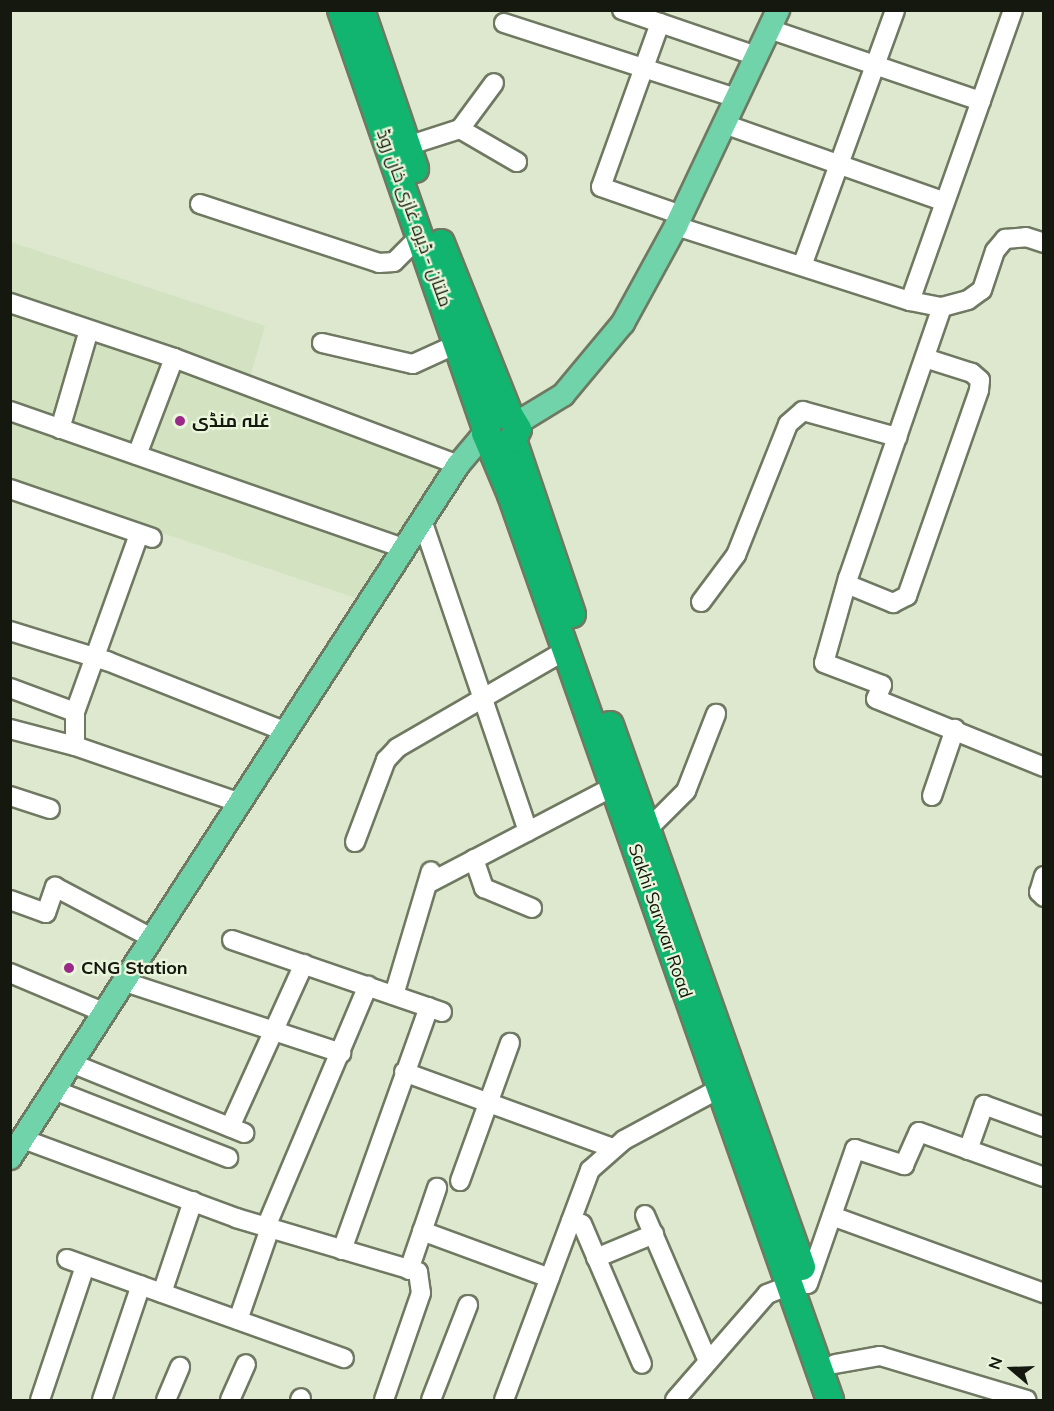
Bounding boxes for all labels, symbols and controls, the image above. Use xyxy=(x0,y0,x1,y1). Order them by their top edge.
street label: ملتان - ڈیرہ غازی خان روڈ xyxy=(372,126,456,310)
place label: غلہ منڈی xyxy=(192,410,270,432)
marker: غلہ منڈی xyxy=(173,414,187,428)
street label: Sakhi Sarwar Road xyxy=(623,841,697,1001)
place label: CNG Station xyxy=(81,957,188,979)
marker: CNG Station xyxy=(62,961,76,975)
north arrow xyxy=(982,1339,1042,1399)
text: N xyxy=(984,1354,1006,1372)

